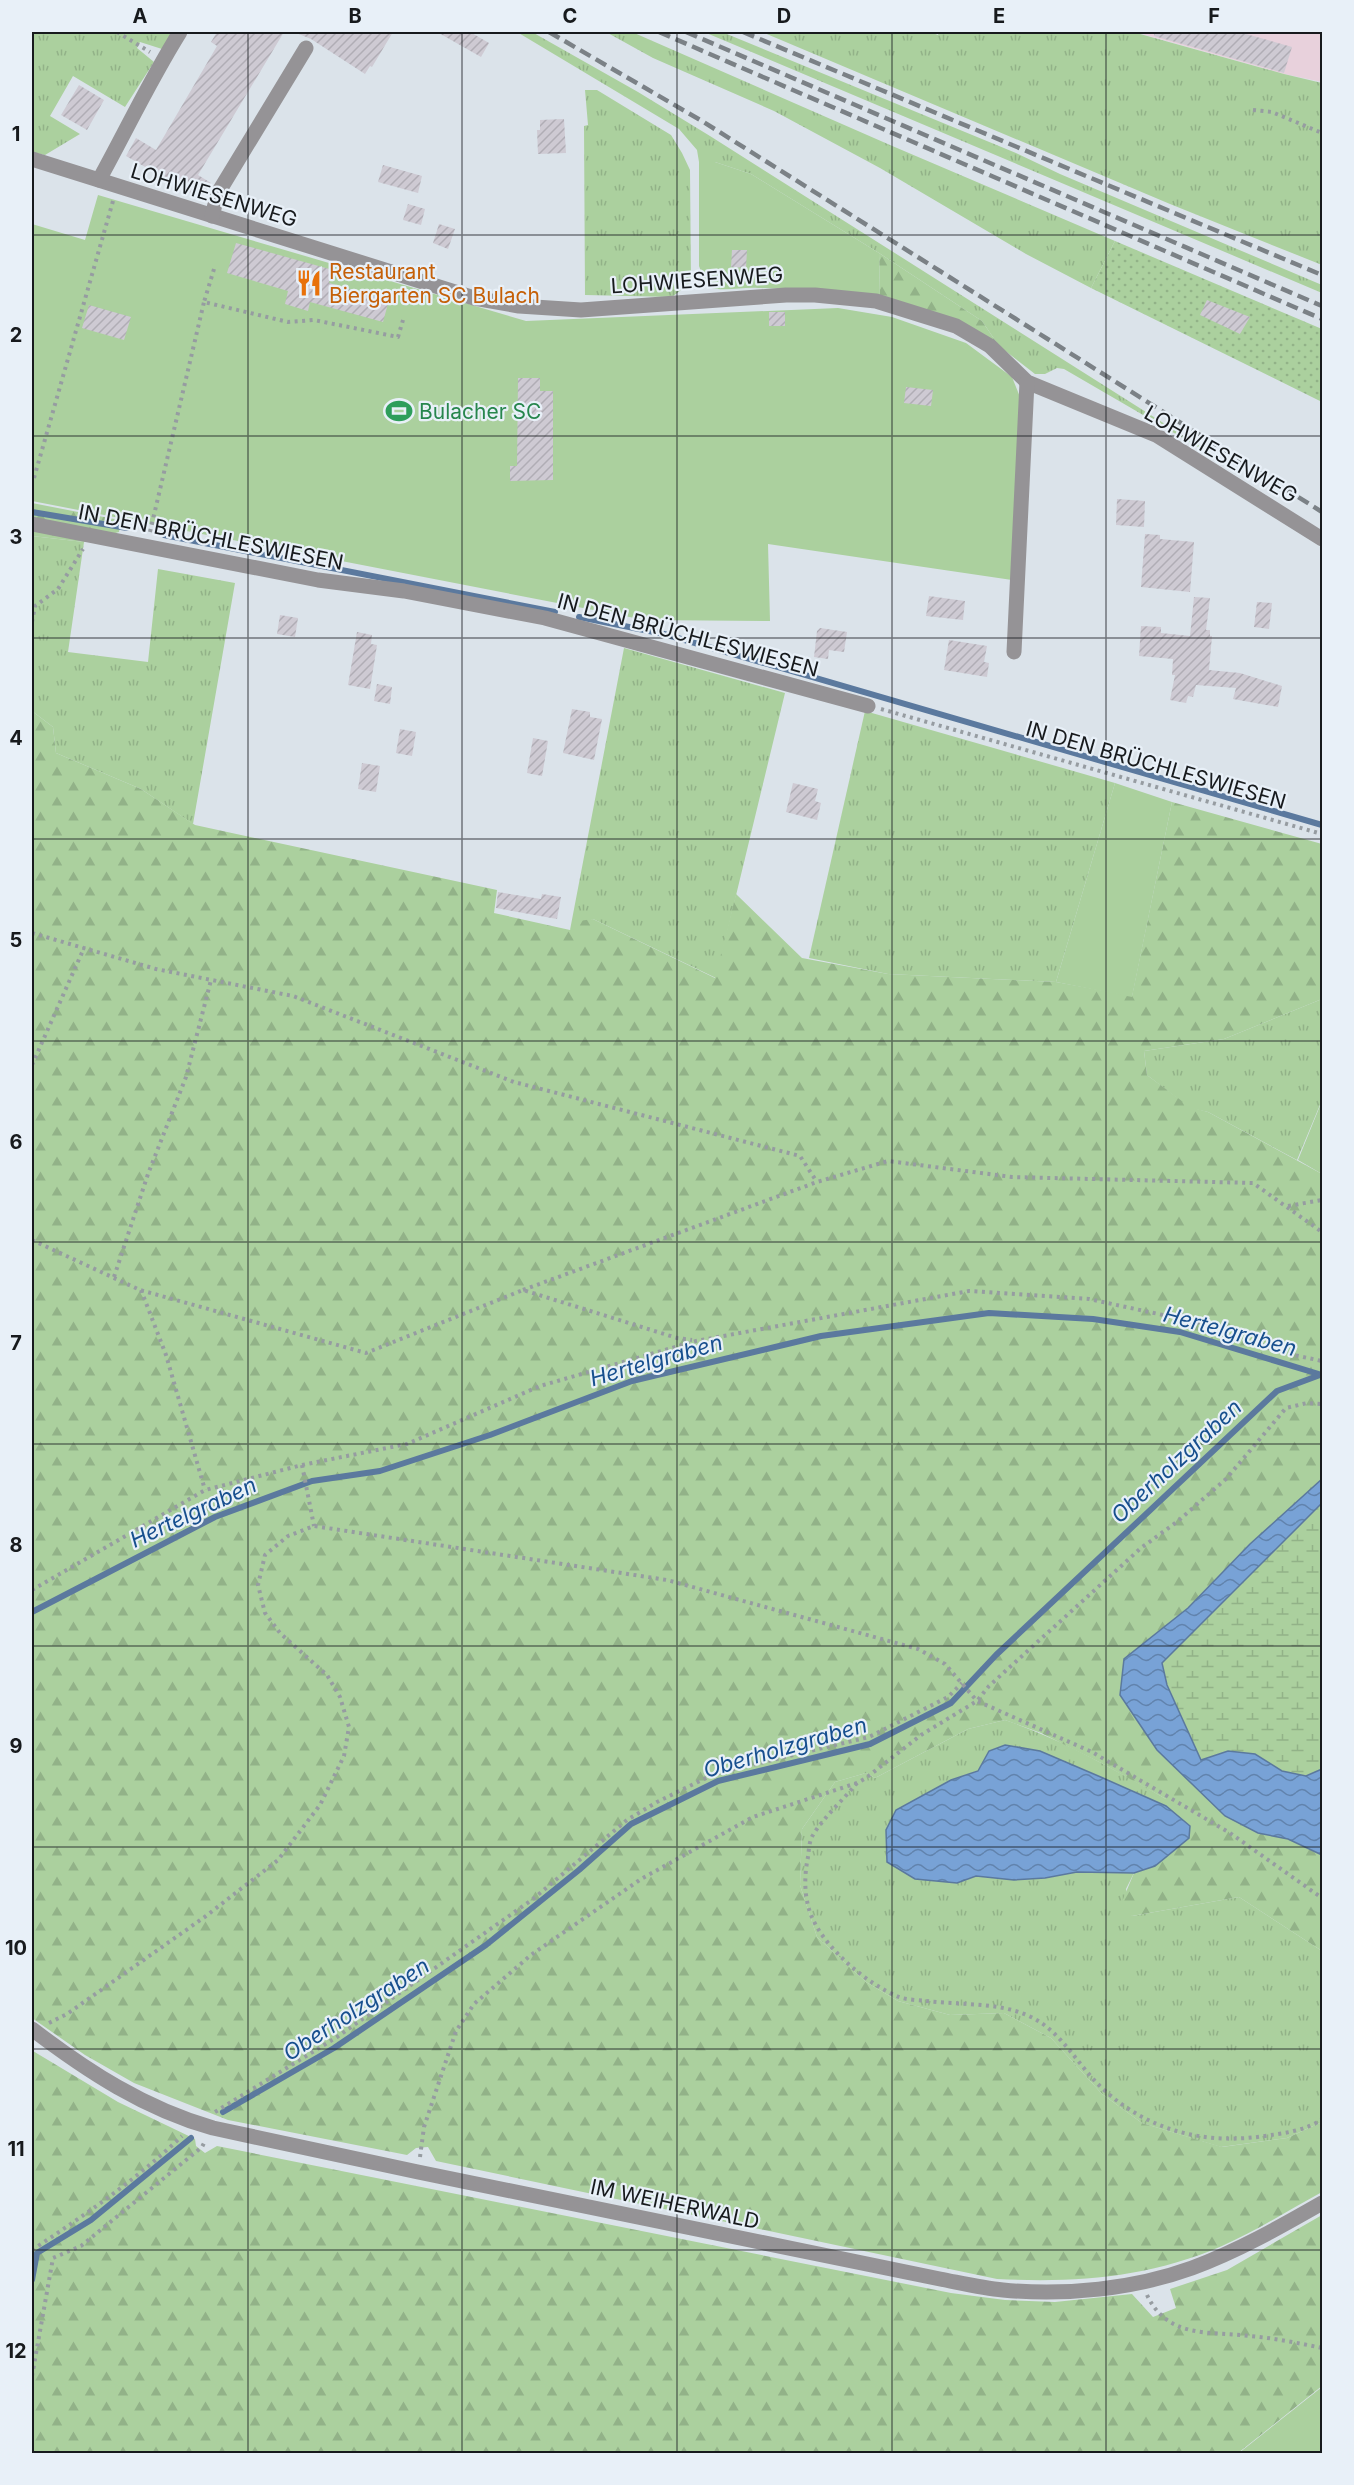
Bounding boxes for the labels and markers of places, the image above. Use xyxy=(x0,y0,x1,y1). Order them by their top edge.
place label: Restaurant Biergarten SC Bulach xyxy=(329,259,540,308)
restaurant icon: Restaurant Biergarten SC Bulach xyxy=(294,268,324,298)
sports icon: Bulacher SC xyxy=(384,396,414,426)
place label: Bulacher SC xyxy=(419,399,541,424)

